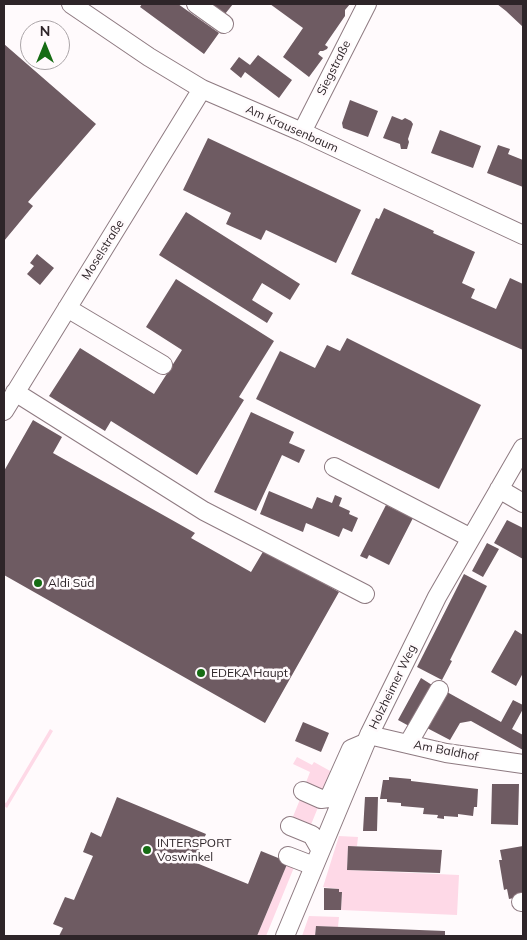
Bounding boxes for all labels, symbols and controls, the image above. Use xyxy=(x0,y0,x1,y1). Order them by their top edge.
north arrow xyxy=(20,20,70,70)
text: N xyxy=(40,22,50,40)
street label: Siegstraße xyxy=(314,38,354,98)
street label: Am Krausenbaum xyxy=(243,102,341,156)
street label: Moselstraße xyxy=(79,217,127,283)
place label: Aldi Süd xyxy=(48,576,94,590)
marker: Aldi Süd xyxy=(32,577,44,589)
street label: Holzheimer Weg xyxy=(366,642,420,732)
place label: EDEKA Haupt xyxy=(211,666,288,680)
marker: EDEKA Haupt xyxy=(195,667,207,679)
street label: Am Baldhof xyxy=(412,738,480,764)
place label: INTERSPORT Voswinkel xyxy=(157,836,231,864)
marker: INTERSPORT Voswinkel xyxy=(141,844,153,856)

